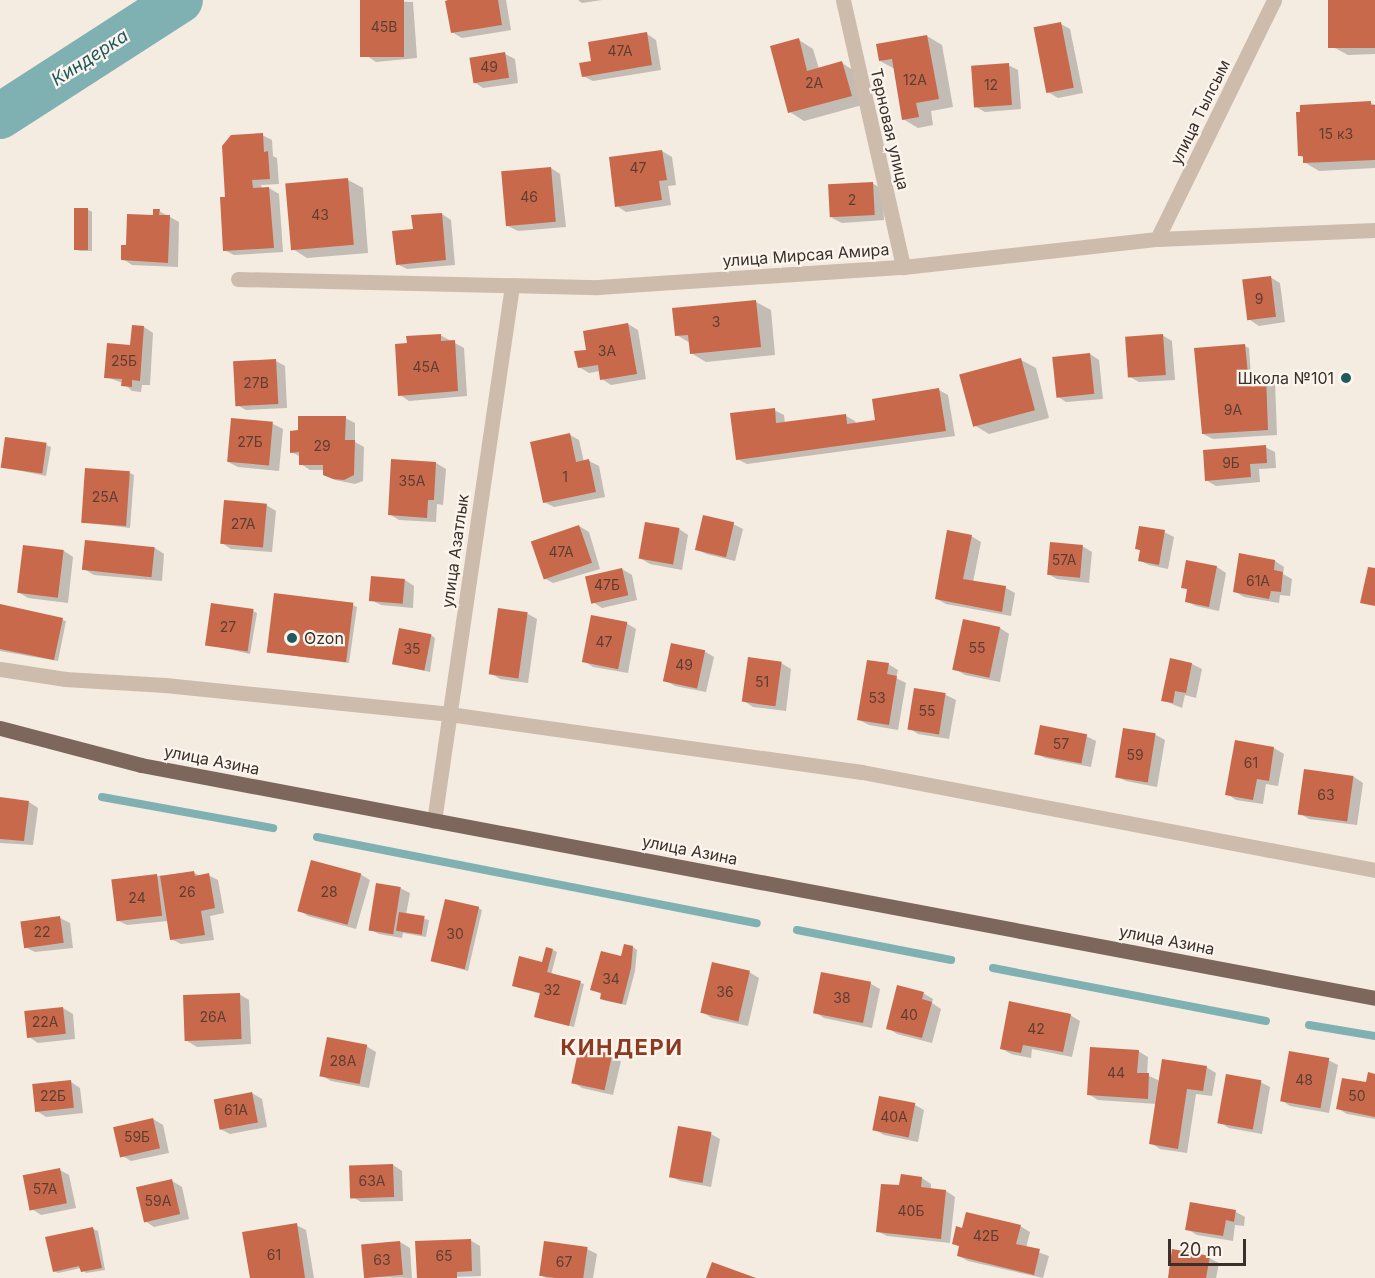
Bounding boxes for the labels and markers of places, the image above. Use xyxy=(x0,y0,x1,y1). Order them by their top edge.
place label: Школа №101 xyxy=(1238,368,1334,388)
marker: Школа №101 xyxy=(1339,371,1353,385)
place label: Ozon xyxy=(304,628,344,648)
marker: Ozon xyxy=(285,631,299,645)

